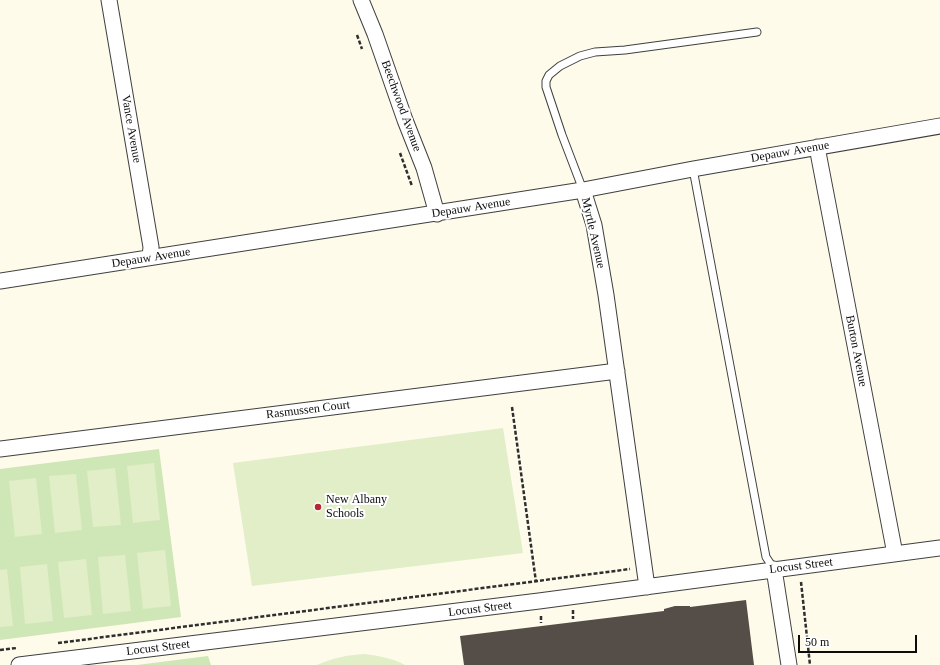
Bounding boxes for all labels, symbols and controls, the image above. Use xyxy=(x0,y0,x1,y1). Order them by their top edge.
street label: Beechwood Avenue xyxy=(378,58,424,154)
street label: Vance Avenue xyxy=(118,94,144,164)
street label: Depauw Avenue xyxy=(750,138,830,166)
street label: Depauw Avenue xyxy=(431,195,511,221)
street label: Myrtle Avenue xyxy=(578,196,608,270)
street label: Depauw Avenue xyxy=(111,245,191,271)
street label: Burton Avenue xyxy=(842,314,870,388)
street label: Rasmussen Court xyxy=(265,398,351,422)
place label: New Albany Schools xyxy=(326,493,387,521)
marker: New Albany Schools xyxy=(313,502,323,512)
street label: Locust Street xyxy=(769,555,833,577)
street label: Locust Street xyxy=(448,598,512,620)
scale bar xyxy=(800,627,919,653)
text: 50 m xyxy=(805,635,829,649)
street label: Locust Street xyxy=(126,637,190,659)

